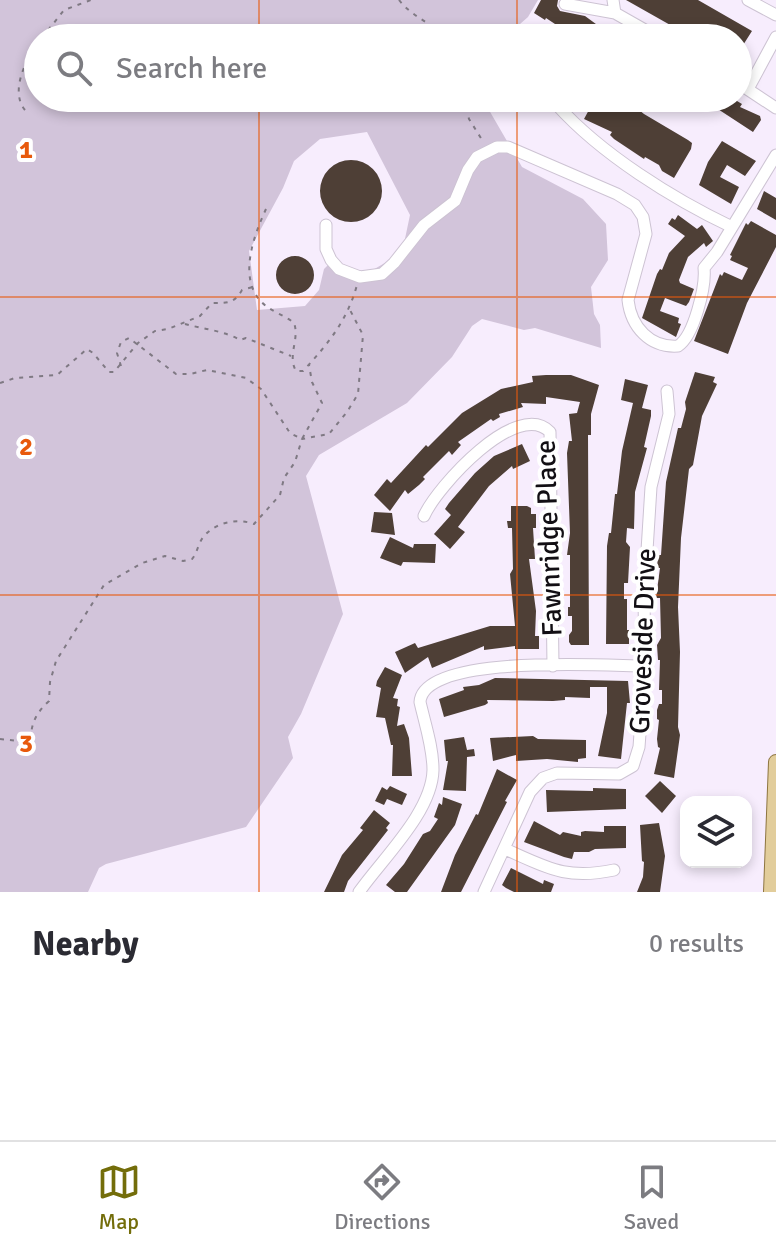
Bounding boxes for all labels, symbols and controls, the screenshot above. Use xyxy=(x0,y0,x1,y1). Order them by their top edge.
search box xyxy=(24,24,752,112)
icon: search xyxy=(52,46,96,90)
text: Search here xyxy=(116,50,267,87)
text: 1 xyxy=(19,134,33,166)
text: 2 xyxy=(19,431,33,463)
street label: Fawnridge Place xyxy=(529,439,569,637)
street label: Groveside Drive xyxy=(623,547,663,735)
text: 3 xyxy=(19,728,33,760)
map controls xyxy=(680,796,752,868)
button: layers xyxy=(680,796,752,868)
text: Nearby xyxy=(32,923,139,965)
text: 0 results xyxy=(649,928,744,960)
tab: Map xyxy=(97,1160,141,1235)
tab: Directions xyxy=(334,1160,430,1235)
tab: Saved xyxy=(624,1160,679,1235)

